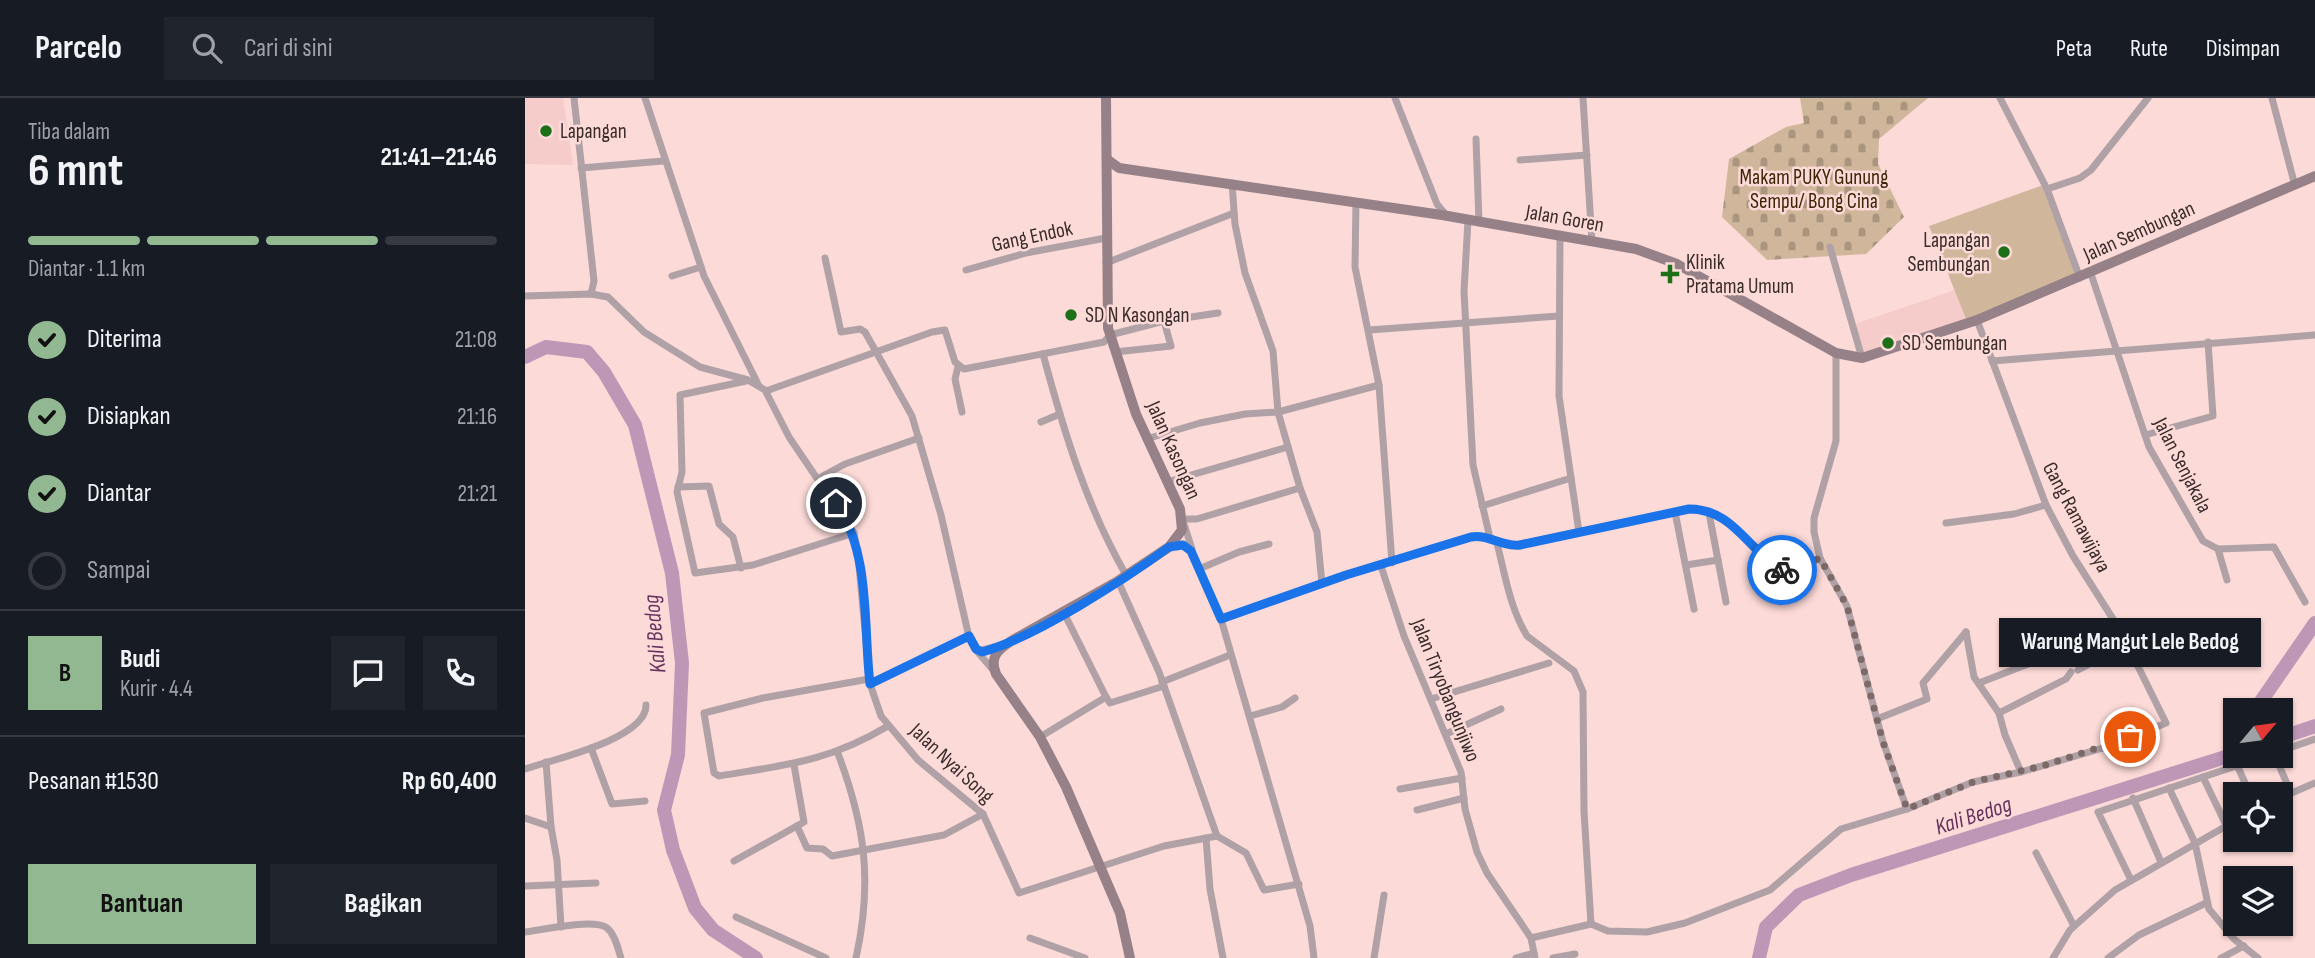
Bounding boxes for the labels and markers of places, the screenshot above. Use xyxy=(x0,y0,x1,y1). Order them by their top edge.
place label: Lapangan xyxy=(560,119,627,144)
marker: Lapangan xyxy=(538,123,554,139)
place label: Lapangan Sembungan xyxy=(1907,228,1990,277)
marker: Lapangan Sembungan xyxy=(1996,244,2012,260)
place label: Klinik Pratama Umum xyxy=(1686,250,1794,299)
marker: Klinik Pratama Umum xyxy=(1660,264,1680,284)
place label: SD N Kasongan xyxy=(1085,303,1190,328)
marker: SD N Kasongan xyxy=(1063,307,1079,323)
place label: SD Sembungan xyxy=(1902,331,2007,356)
marker: SD Sembungan xyxy=(1880,335,1896,351)
pin xyxy=(806,473,866,533)
callout: Warung Mangut Lele Bedog xyxy=(1999,618,2261,667)
pin xyxy=(2100,707,2160,767)

